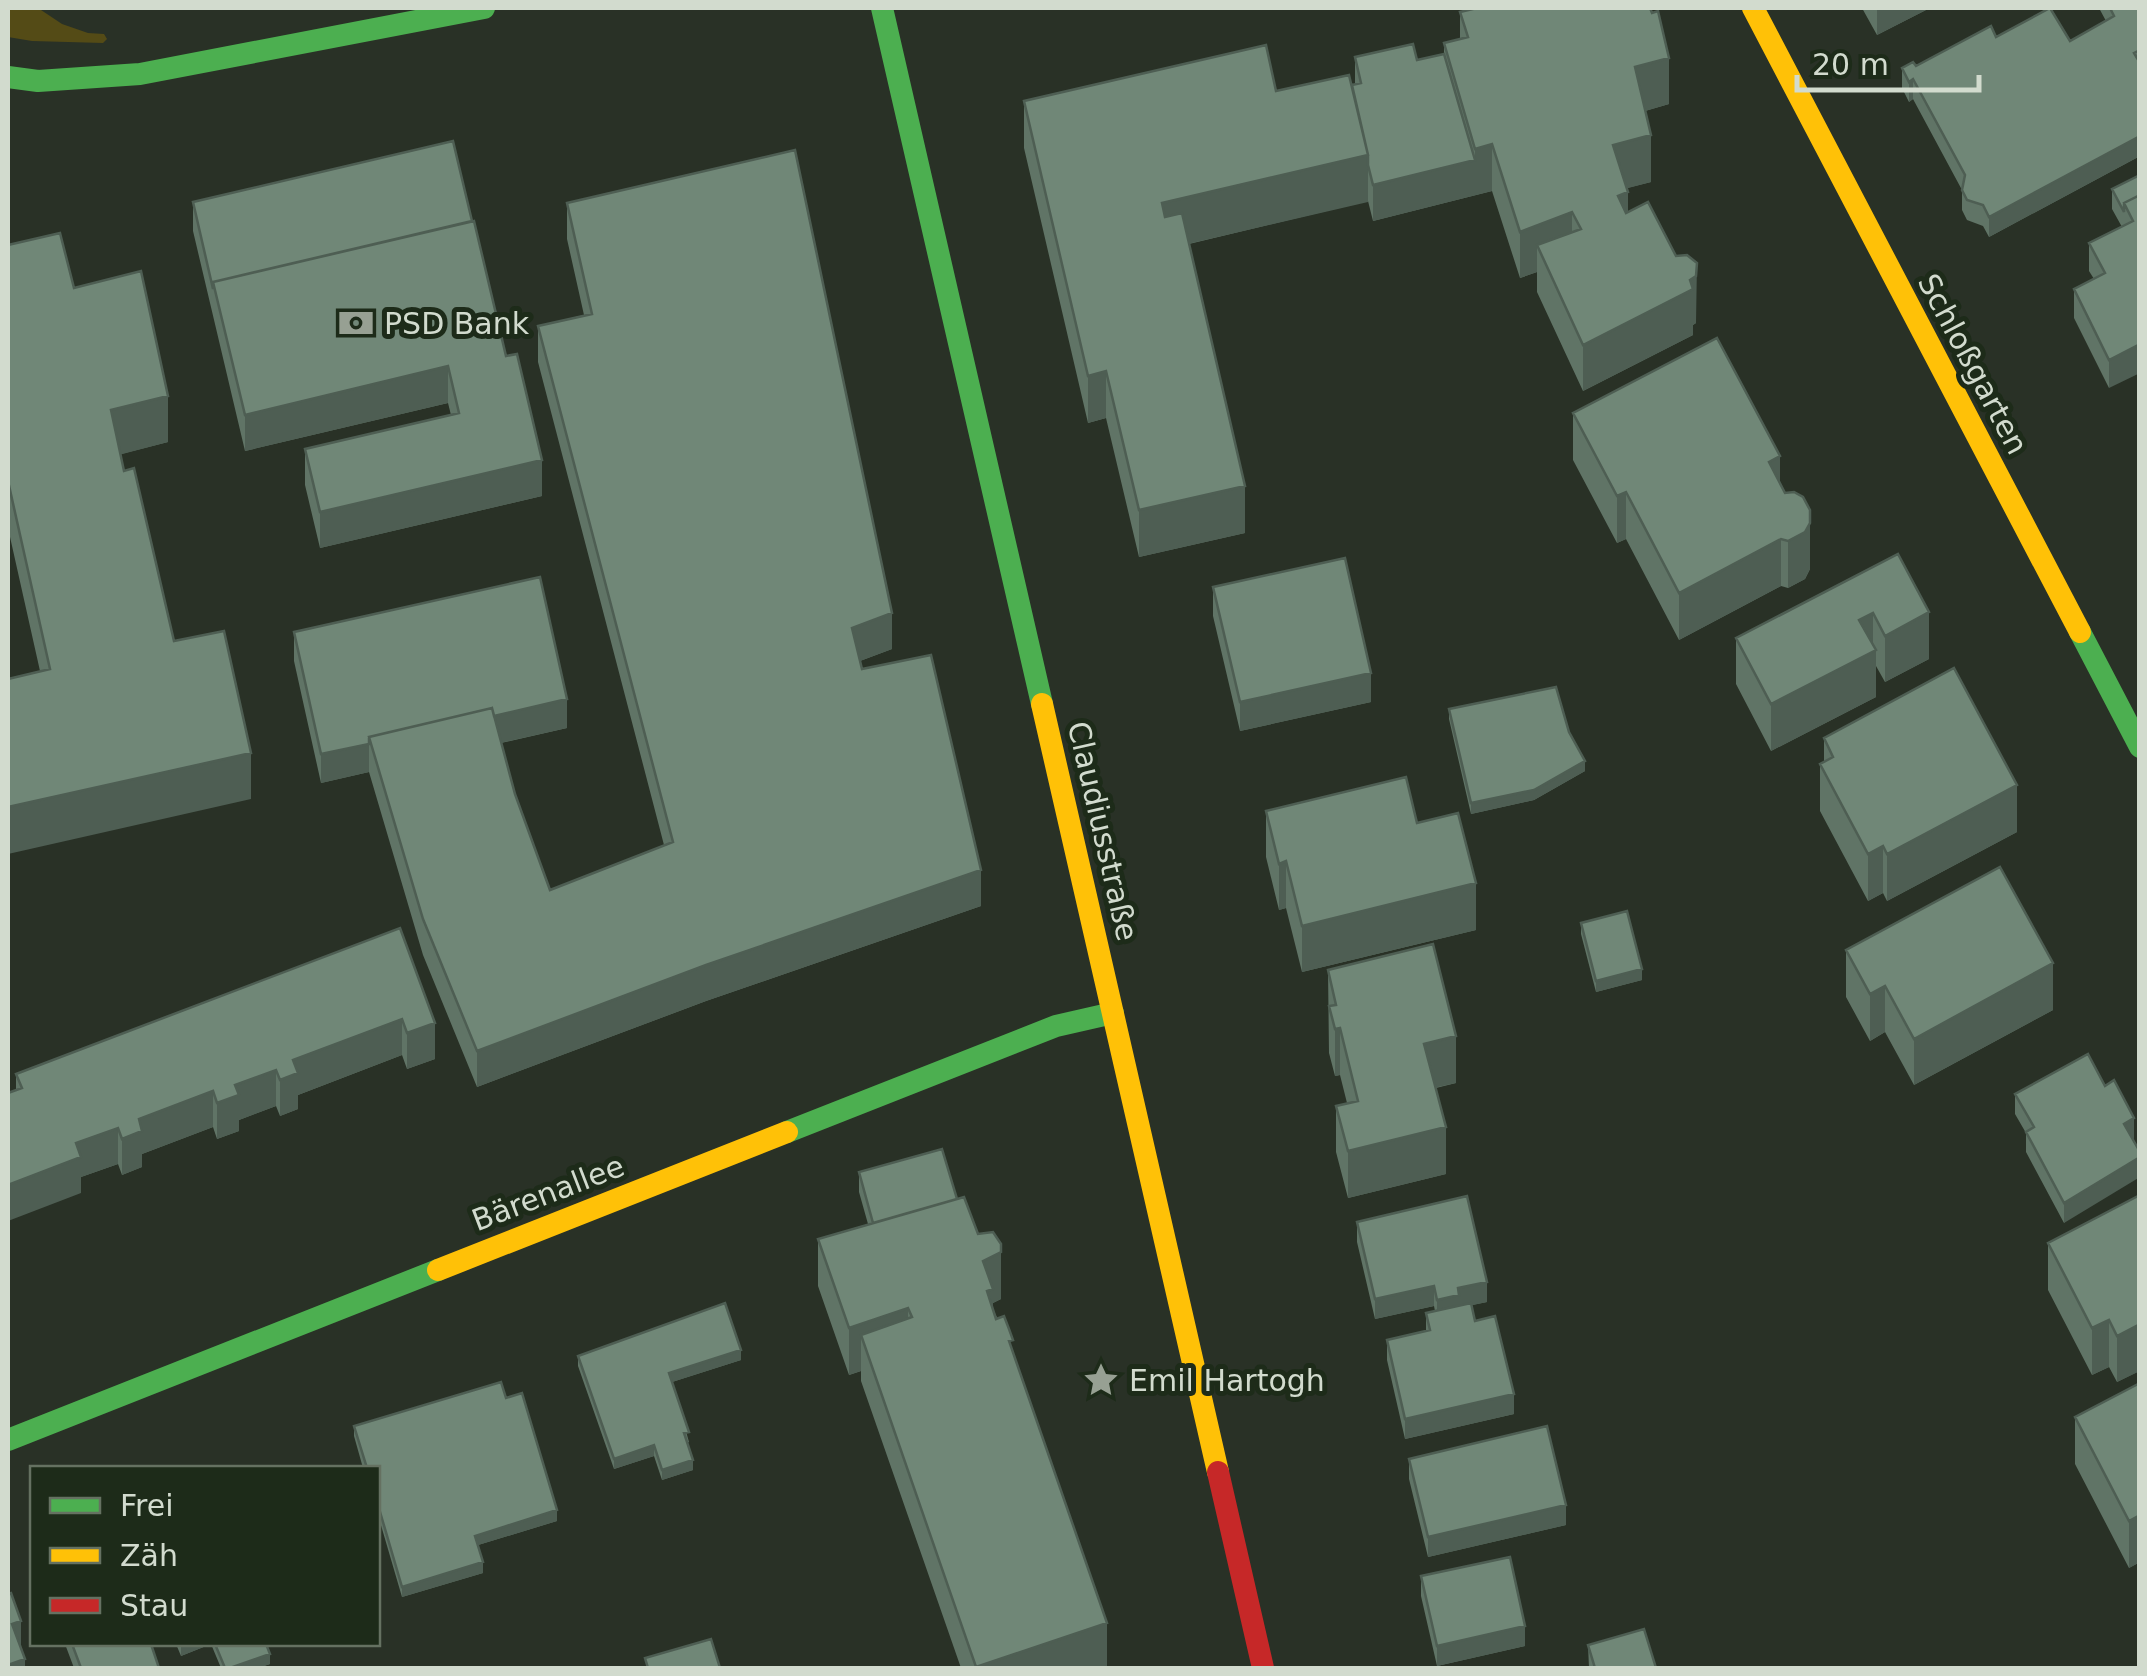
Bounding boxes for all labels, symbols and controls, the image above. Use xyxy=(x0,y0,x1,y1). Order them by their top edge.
scale bar xyxy=(1797,30,1980,92)
text: 20 m xyxy=(1812,47,1889,82)
street label: Schloßgarten xyxy=(1911,268,2035,460)
bank icon: PSD Bank xyxy=(337,304,375,342)
place label: PSD Bank xyxy=(384,306,530,341)
street label: Claudiusstraße xyxy=(1061,718,1145,944)
street label: Bärenallee xyxy=(467,1148,629,1238)
place icon: Emil Hartogh xyxy=(1082,1361,1120,1399)
place label: Emil Hartogh xyxy=(1129,1363,1325,1398)
legend xyxy=(30,1466,380,1646)
text: Frei xyxy=(120,1488,174,1523)
text: Zäh xyxy=(120,1538,178,1573)
text: Stau xyxy=(120,1588,188,1623)

